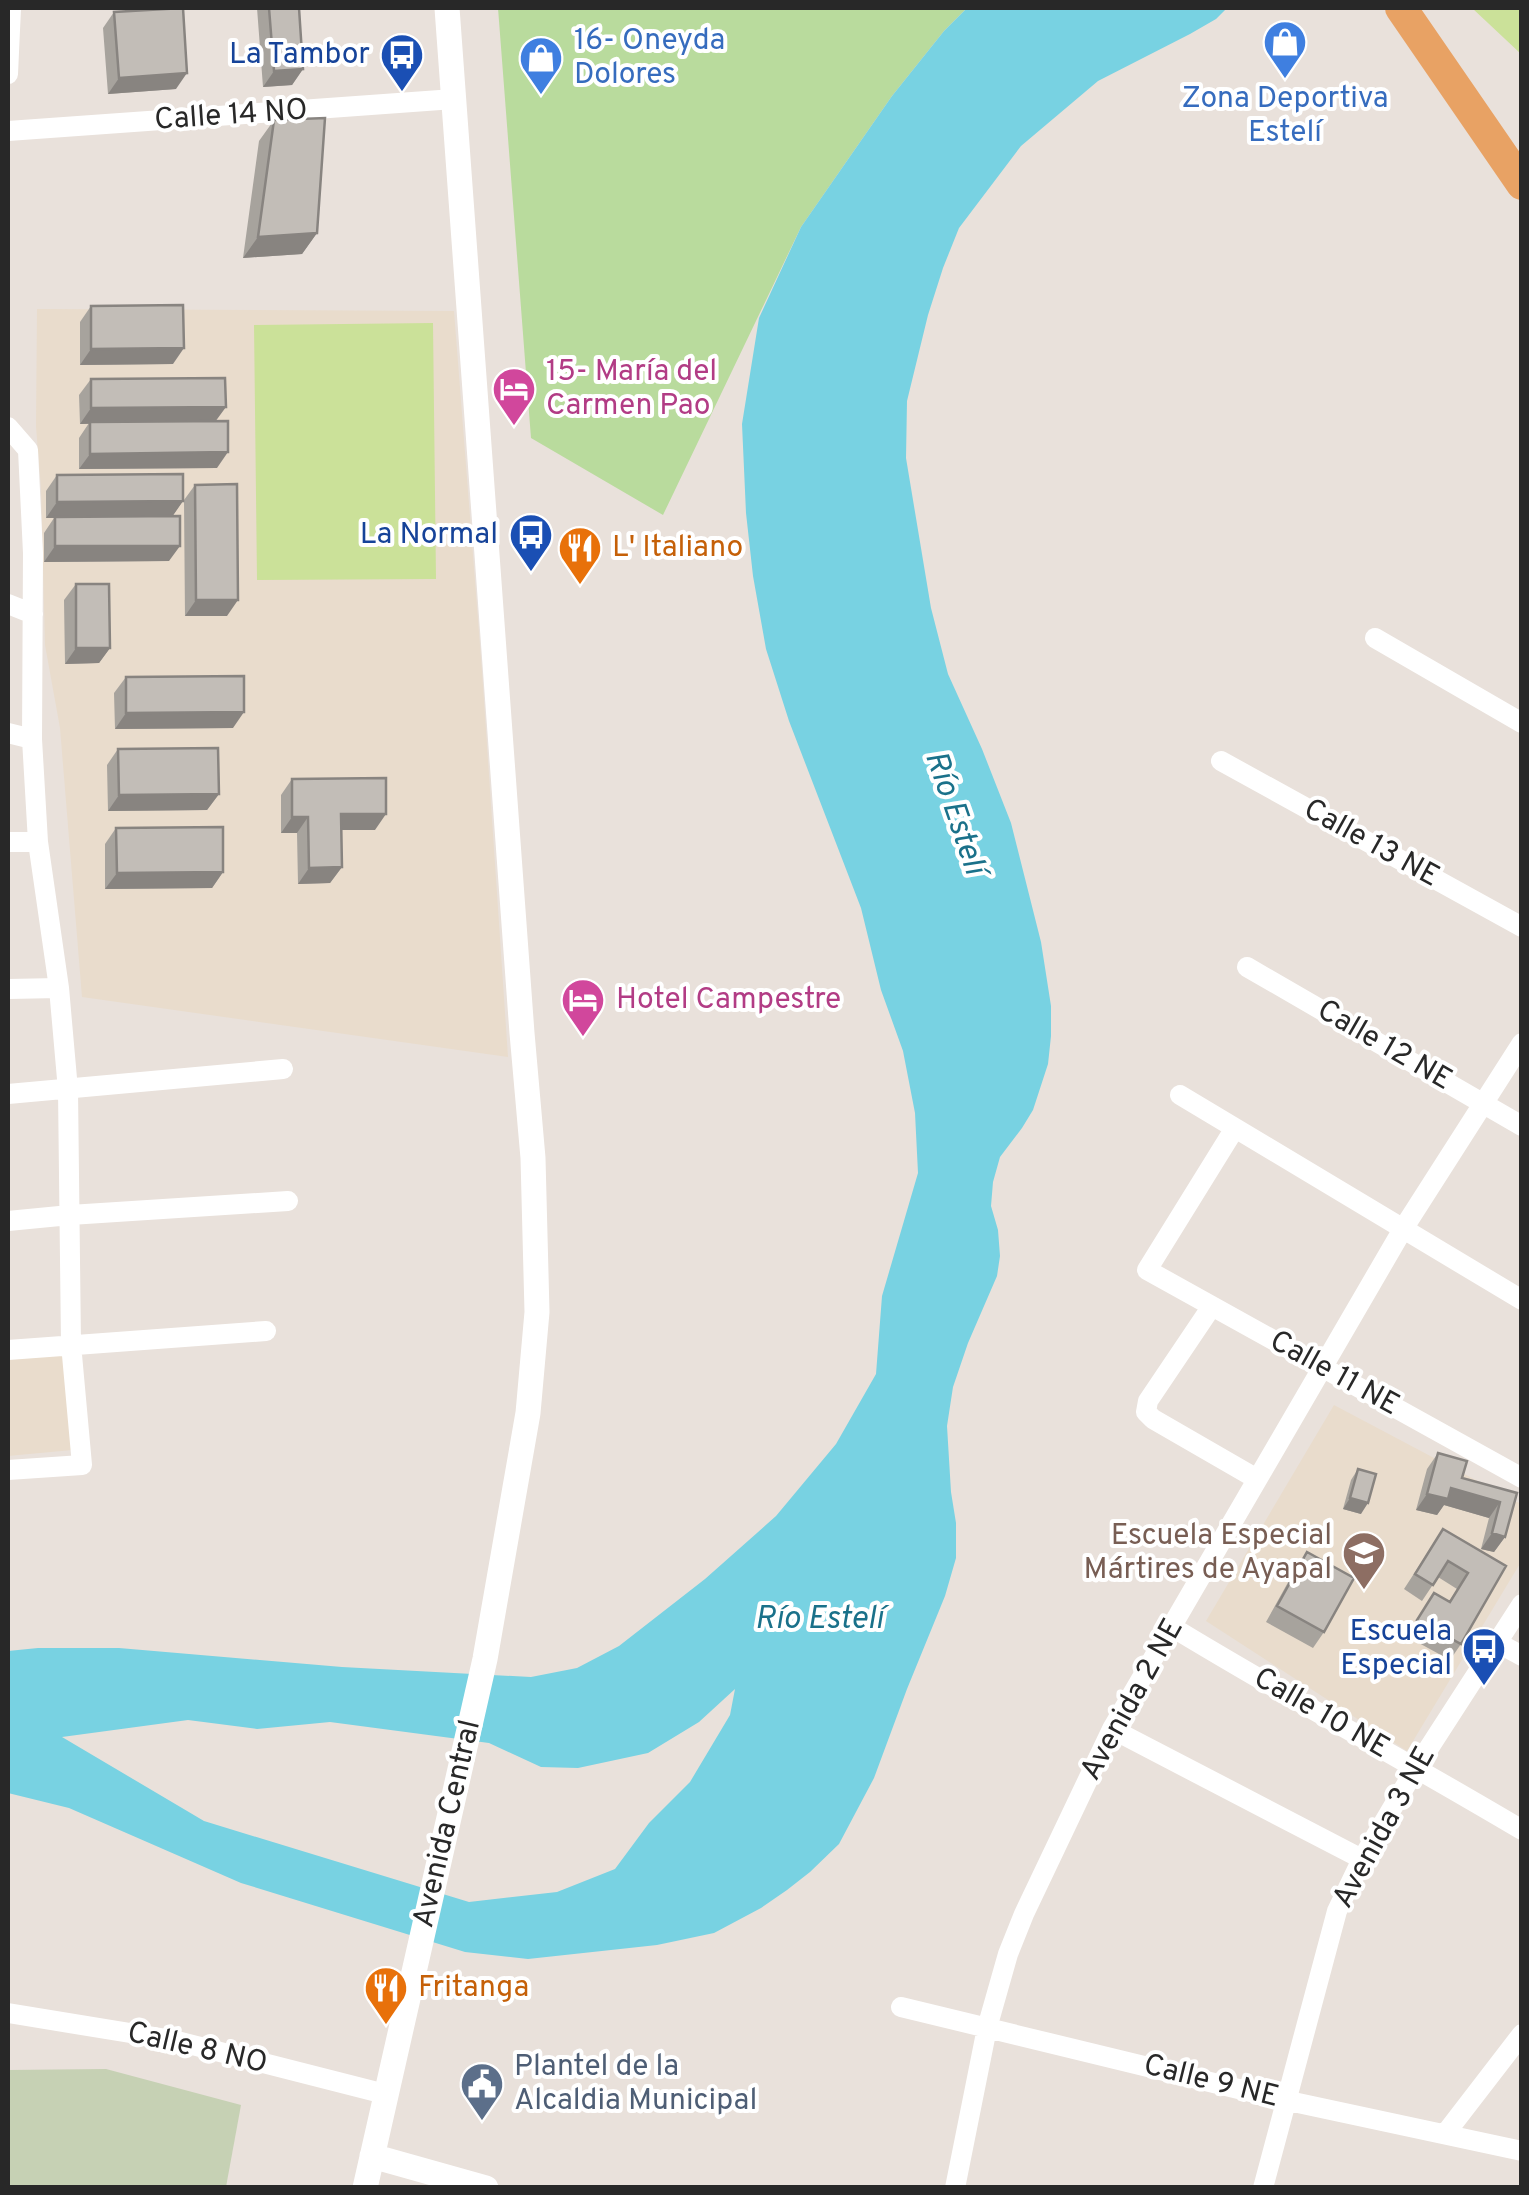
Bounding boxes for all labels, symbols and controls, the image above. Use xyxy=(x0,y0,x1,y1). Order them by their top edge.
shop icon: Zona Deportiva Estelí xyxy=(1262,19,1308,80)
place label: 16- Oneyda Dolores xyxy=(574,23,725,94)
bus stop icon: La Tambor xyxy=(379,32,425,93)
shop icon: 16- Oneyda Dolores xyxy=(518,35,564,96)
place label: La Tambor xyxy=(229,37,370,74)
place label: Zona Deportiva Estelí xyxy=(1181,81,1389,152)
street label: Calle 14 NO xyxy=(153,92,309,140)
place label: 15- María del Carmen Pao xyxy=(546,354,717,425)
hotel icon: 15- María del Carmen Pao xyxy=(491,366,537,427)
bus stop icon: La Normal xyxy=(508,512,554,573)
place label: La Normal xyxy=(360,517,498,554)
restaurant icon: L' Italiano xyxy=(557,525,603,586)
place label: L' Italiano xyxy=(612,530,743,567)
water label: Río Estelí xyxy=(914,746,996,887)
street label: Calle 13 NE xyxy=(1297,792,1445,896)
hotel icon: Hotel Campestre xyxy=(560,977,606,1038)
place label: Hotel Campestre xyxy=(616,982,841,1019)
street label: Calle 12 NE xyxy=(1310,993,1458,1099)
street label: Calle 11 NE xyxy=(1263,1323,1405,1425)
place label: Escuela Especial Mártires de Ayapal xyxy=(1084,1518,1332,1589)
school or university icon: Escuela Especial Mártires de Ayapal xyxy=(1341,1530,1387,1591)
water label: Río Estelí xyxy=(755,1600,890,1640)
street label: Avenida 2 NE xyxy=(1073,1613,1193,1787)
place label: Escuela Especial xyxy=(1340,1614,1452,1685)
bus stop icon: Escuela Especial xyxy=(1461,1626,1507,1687)
street label: Calle 10 NE xyxy=(1246,1660,1396,1768)
street label: Avenida Central xyxy=(406,1717,490,1931)
street label: Avenida 3 NE xyxy=(1325,1741,1445,1915)
restaurant icon: Fritanga xyxy=(363,1965,409,2026)
place label: Fritanga xyxy=(418,1970,529,2007)
street label: Calle 8 NO xyxy=(123,2015,271,2083)
street label: Calle 9 NE xyxy=(1139,2047,1283,2117)
place label: Plantel de la Alcaldia Municipal xyxy=(514,2049,757,2120)
public building icon: Plantel de la Alcaldia Municipal xyxy=(459,2061,505,2122)

